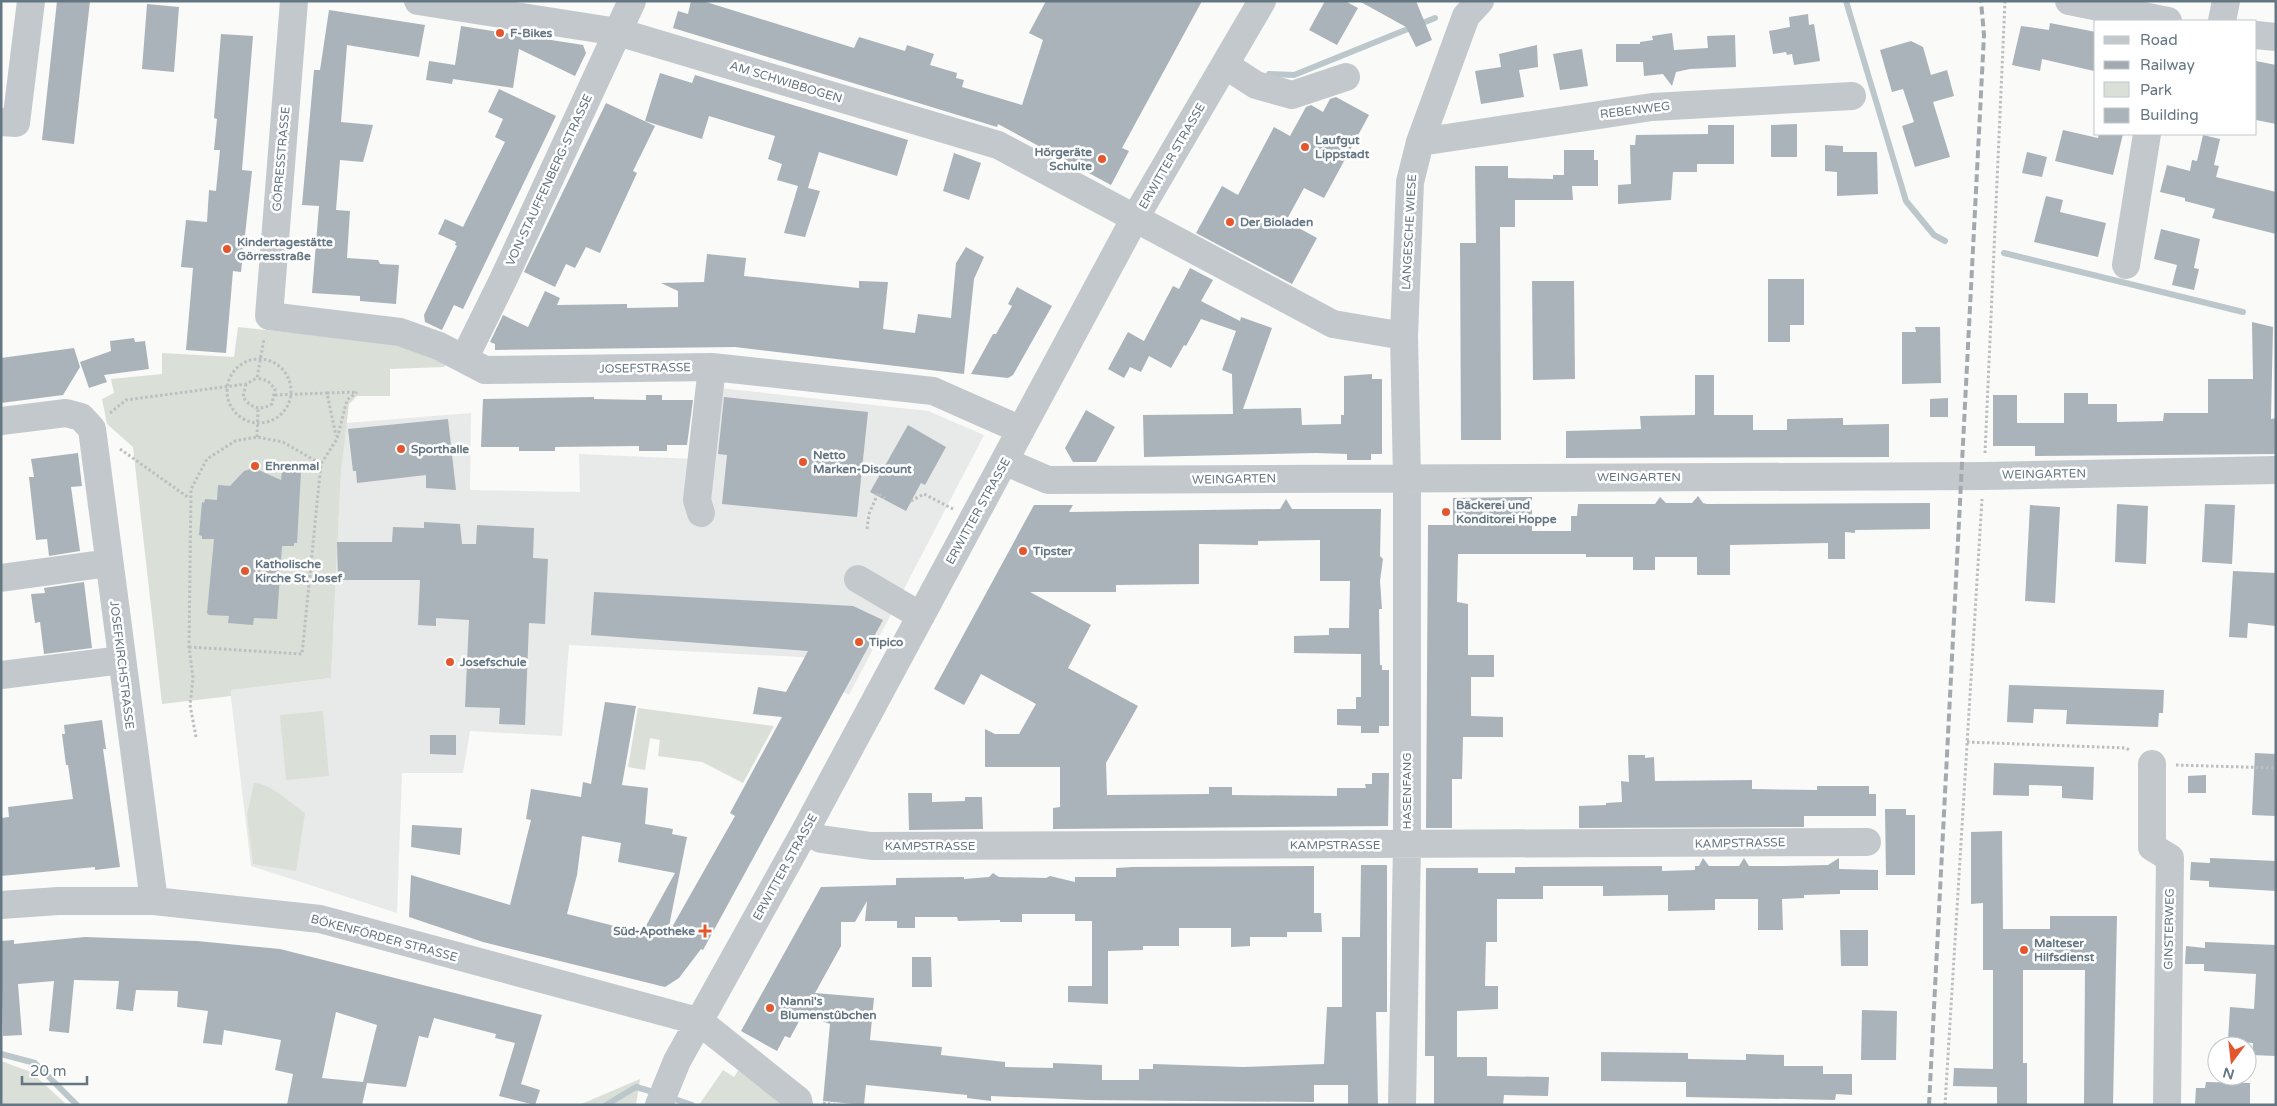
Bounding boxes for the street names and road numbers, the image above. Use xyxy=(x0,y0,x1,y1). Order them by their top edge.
street label: AM SCHWIBBOGEN xyxy=(728,58,844,106)
street label: VON-STAUFFENBERG-STRASSE xyxy=(503,92,595,268)
street label: REBENWEG xyxy=(1599,99,1671,121)
street label: ERWITTER STRASSE xyxy=(1136,100,1208,211)
street label: GÖRRESSTRASSE xyxy=(269,106,293,212)
street label: LANGESCHE WIESE xyxy=(1399,173,1419,290)
street label: JOSEFSTRASSE xyxy=(599,360,691,376)
street label: ERWITTER STRASSE xyxy=(943,455,1013,567)
street label: WEINGARTEN xyxy=(2002,466,2086,482)
street label: WEINGARTEN xyxy=(1597,470,1681,484)
street label: WEINGARTEN xyxy=(1192,471,1276,487)
street label: JOSEFKIRCHSTRASSE xyxy=(107,600,137,730)
street label: HASENFANG xyxy=(1400,752,1414,830)
street label: ERWITTER STRASSE xyxy=(750,811,820,923)
street label: KAMPSTRASSE xyxy=(1695,835,1786,851)
street label: KAMPSTRASSE xyxy=(1290,838,1381,852)
street label: KAMPSTRASSE xyxy=(885,839,976,853)
street label: GINSTERWEG xyxy=(2161,888,2177,970)
street label: BÖKENFÖRDER STRASSE xyxy=(309,912,459,964)

